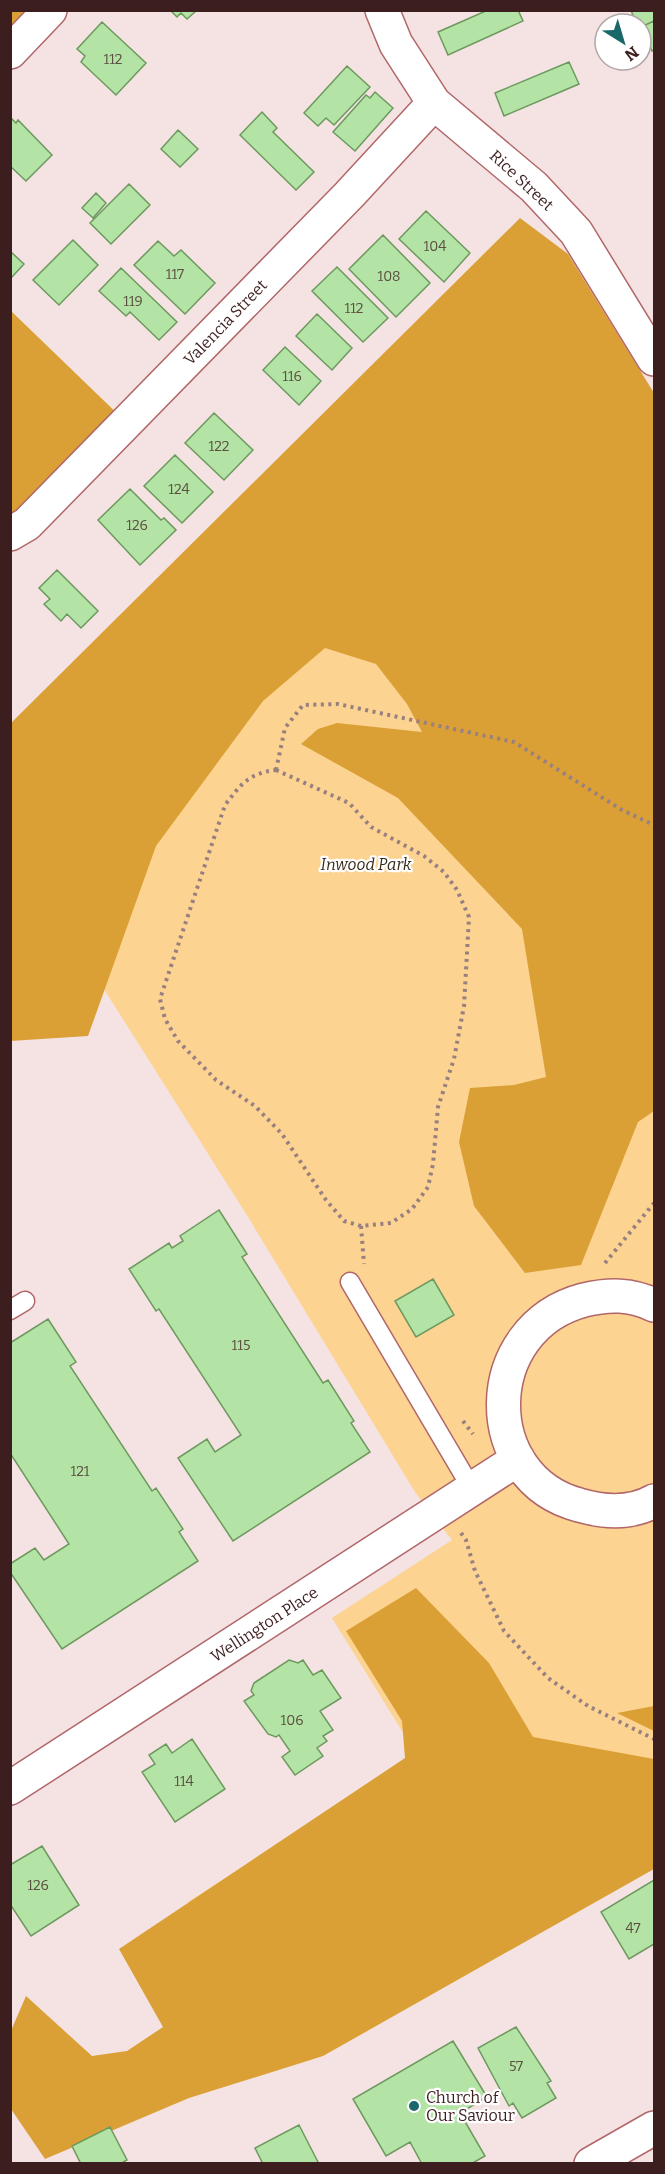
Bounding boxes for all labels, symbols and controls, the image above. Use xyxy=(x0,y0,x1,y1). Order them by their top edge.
north arrow xyxy=(593,12,653,72)
text: N xyxy=(621,42,642,65)
house number: 112 xyxy=(104,51,122,68)
street label: Rice Street xyxy=(486,146,558,215)
house number: 104 xyxy=(424,238,446,255)
house number: 117 xyxy=(166,266,184,283)
house number: 108 xyxy=(377,268,401,285)
street label: Valencia Street xyxy=(180,275,271,369)
house number: 119 xyxy=(123,293,143,310)
house number: 112 xyxy=(345,300,363,317)
house number: 116 xyxy=(282,368,302,385)
house number: 122 xyxy=(209,438,229,455)
house number: 124 xyxy=(168,481,190,498)
house number: 126 xyxy=(126,517,148,534)
park label: Inwood Park xyxy=(321,855,412,874)
house number: 115 xyxy=(232,1337,250,1354)
house number: 121 xyxy=(71,1463,90,1480)
street label: Wellington Place xyxy=(207,1583,322,1666)
house number: 106 xyxy=(281,1712,303,1729)
house number: 114 xyxy=(174,1773,194,1790)
house number: 126 xyxy=(27,1877,49,1894)
house number: 47 xyxy=(625,1920,641,1937)
house number: 57 xyxy=(509,2058,523,2075)
place label: Church of Our Saviour xyxy=(426,2088,515,2125)
marker: Church of Our Saviour xyxy=(407,2099,421,2113)

